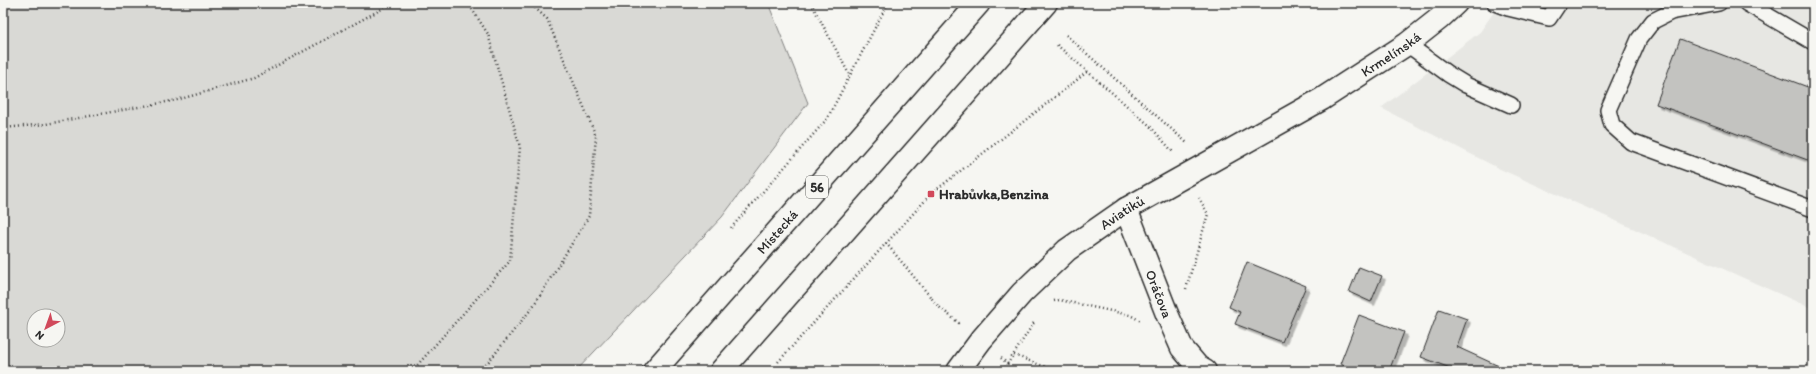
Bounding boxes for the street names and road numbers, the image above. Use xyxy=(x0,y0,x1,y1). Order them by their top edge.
street label: Krmelínská xyxy=(1358,28,1425,81)
road number: 56 xyxy=(806,176,828,198)
street label: Aviatiků xyxy=(1097,192,1148,233)
street label: Místecká xyxy=(753,206,802,258)
street label: Oráčova xyxy=(1142,268,1176,320)

